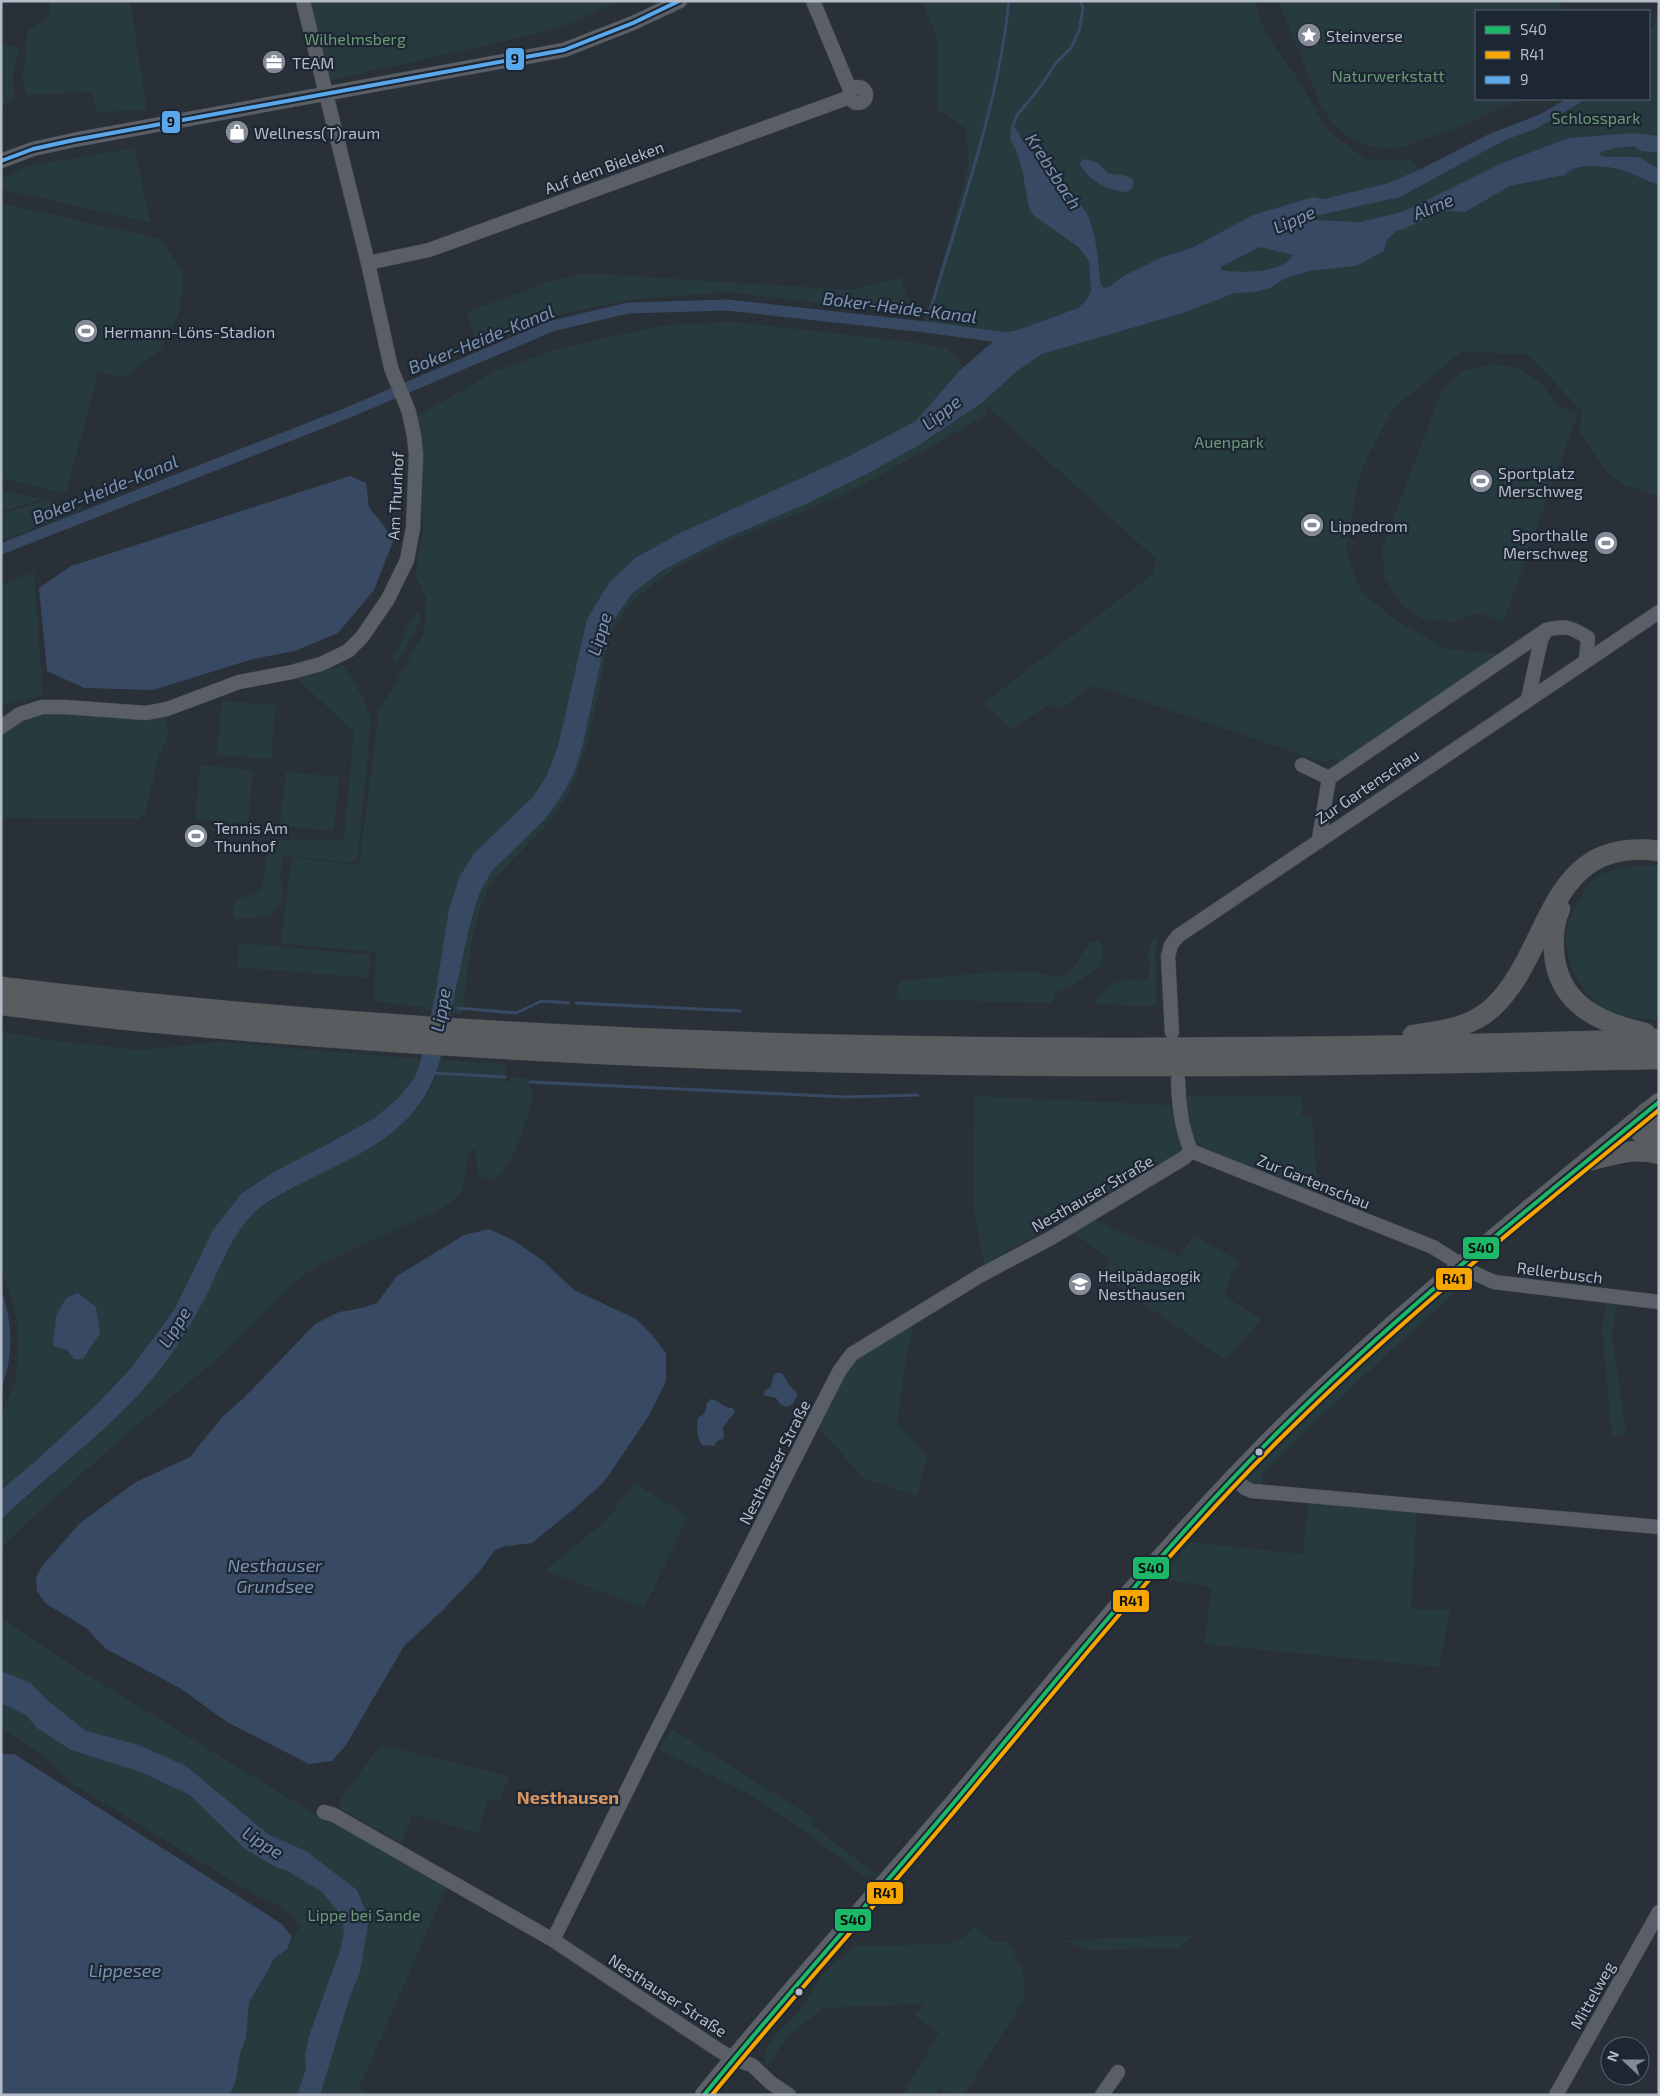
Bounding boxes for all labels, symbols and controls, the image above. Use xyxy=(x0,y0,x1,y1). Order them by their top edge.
legend xyxy=(1475,10,1650,100)
text: S40 xyxy=(1520,20,1547,38)
place icon: Steinverse xyxy=(1296,22,1322,48)
place label: Steinverse xyxy=(1326,26,1403,45)
park label: Wilhelmsberg xyxy=(304,29,406,48)
text: R41 xyxy=(1520,45,1544,63)
line badge: 9 xyxy=(505,47,525,71)
office icon: TEAM xyxy=(261,49,287,75)
text: 9 xyxy=(511,50,519,67)
place label: TEAM xyxy=(292,53,334,72)
park label: Naturwerkstatt xyxy=(1331,66,1445,85)
text: 9 xyxy=(1520,70,1529,88)
park label: Schlosspark xyxy=(1552,108,1640,127)
line badge: 9 xyxy=(161,110,181,134)
text: 9 xyxy=(167,113,175,130)
shop icon: Wellness(T)raum xyxy=(224,119,250,145)
place label: Wellness(T)raum xyxy=(254,123,380,142)
water label: Krebsbach xyxy=(1021,129,1087,213)
street label: Auf dem Bieleken xyxy=(542,137,666,197)
water label: Alme xyxy=(1409,188,1457,224)
water label: Lippe xyxy=(1269,200,1319,238)
water label: Boker-Heide-Kanal xyxy=(822,287,978,327)
water label: Boker-Heide-Kanal xyxy=(405,300,557,378)
sports icon: Hermann-Löns-Stadion xyxy=(73,318,99,344)
place label: Hermann-Löns-Stadion xyxy=(104,322,275,341)
water label: Lippe xyxy=(917,390,965,434)
park label: Auenpark xyxy=(1194,432,1264,451)
water label: Boker-Heide-Kanal xyxy=(29,450,181,528)
street label: Am Thunhof xyxy=(383,450,407,541)
place label: Sportplatz Merschweg xyxy=(1498,463,1583,500)
sports icon: Sportplatz Merschweg xyxy=(1468,468,1494,494)
sports icon: Lippedrom xyxy=(1299,512,1325,538)
place label: Lippedrom xyxy=(1330,516,1408,535)
place label: Sporthalle Merschweg xyxy=(1503,525,1588,562)
sports icon: Sporthalle Merschweg xyxy=(1593,530,1619,556)
water label: Lippe xyxy=(582,609,616,658)
street label: Zur Gartenschau xyxy=(1312,745,1422,827)
place label: Tennis Am Thunhof xyxy=(214,818,288,855)
sports icon: Tennis Am Thunhof xyxy=(183,823,209,849)
water label: Lippe xyxy=(425,986,455,1034)
street label: Nesthauser Straße xyxy=(1028,1150,1156,1236)
street label: Zur Gartenschau xyxy=(1255,1150,1373,1212)
line badge: S40 xyxy=(1462,1236,1500,1260)
text: S40 xyxy=(1468,1239,1494,1256)
street label: Rellerbusch xyxy=(1516,1257,1604,1287)
place label: Heilpädagogik Nesthausen xyxy=(1098,1266,1201,1303)
line badge: R41 xyxy=(1435,1267,1473,1291)
text: R41 xyxy=(1442,1270,1466,1287)
school or university icon: Heilpädagogik Nesthausen xyxy=(1067,1271,1093,1297)
water label: Lippe xyxy=(153,1302,195,1351)
street label: Nesthauser Straße xyxy=(734,1397,814,1527)
unlabelled marker xyxy=(1254,1447,1264,1457)
water label: Nesthauser Grundsee xyxy=(227,1554,323,1597)
line badge: S40 xyxy=(1132,1556,1170,1580)
text: S40 xyxy=(1138,1559,1164,1576)
line badge: R41 xyxy=(1112,1589,1150,1613)
text: R41 xyxy=(1119,1592,1143,1609)
district label: Nesthausen xyxy=(517,1786,619,1808)
water label: Lippe xyxy=(239,1821,288,1863)
line badge: R41 xyxy=(866,1881,904,1905)
text: R41 xyxy=(873,1884,897,1901)
park label: Lippe bei Sande xyxy=(308,1905,420,1924)
line badge: S40 xyxy=(834,1908,872,1932)
text: S40 xyxy=(840,1911,866,1928)
street label: Nesthauser Straße xyxy=(605,1950,731,2040)
street label: Mittelweg xyxy=(1566,1958,1618,2032)
water label: Lippesee xyxy=(89,1959,162,1981)
unlabelled marker xyxy=(794,1987,804,1997)
north arrow xyxy=(1600,2036,1650,2086)
text: N xyxy=(1603,2048,1622,2064)

